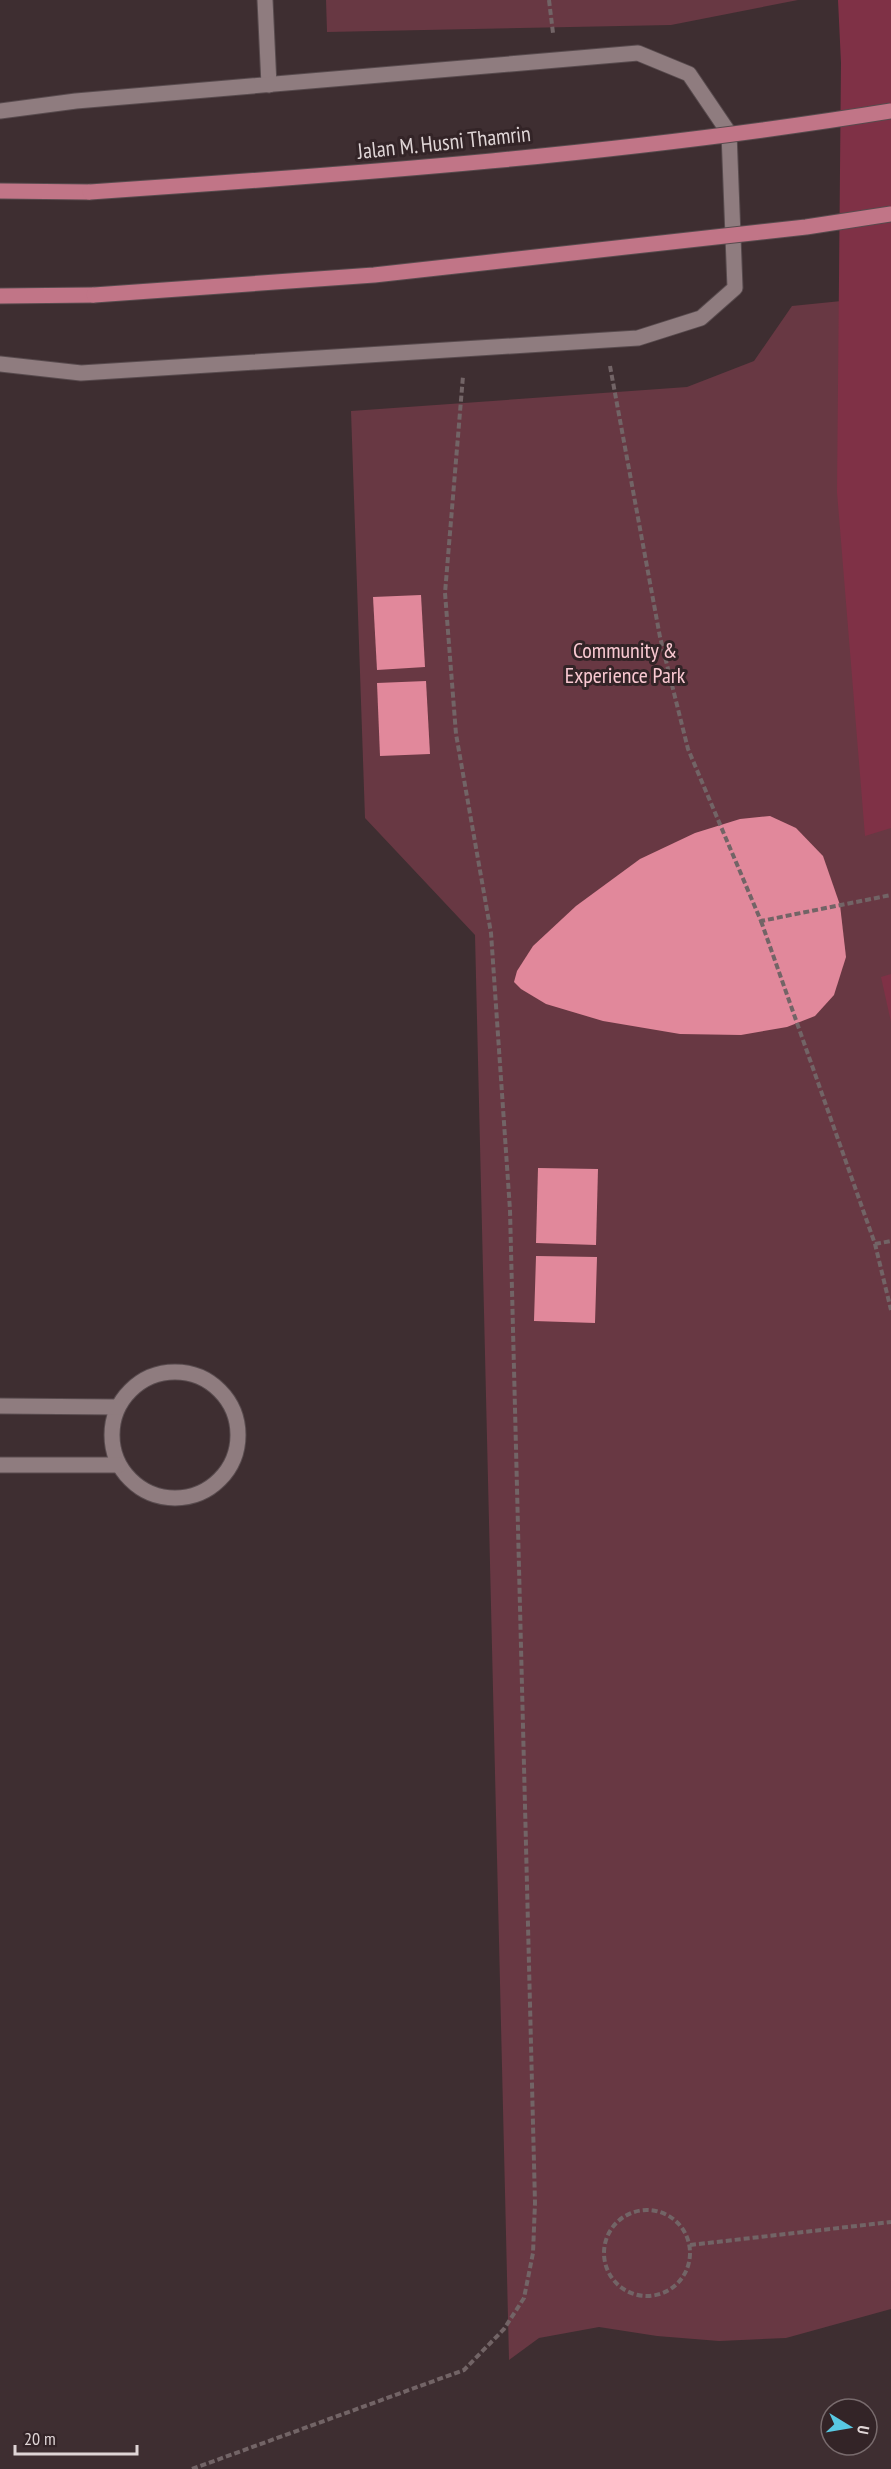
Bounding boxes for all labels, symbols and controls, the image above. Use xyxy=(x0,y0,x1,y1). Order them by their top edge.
street label: Jalan M. Husni Thamrin xyxy=(355,119,532,165)
park label: Community & Experience Park xyxy=(565,636,686,689)
north arrow xyxy=(819,2397,879,2457)
scale bar xyxy=(15,2418,136,2456)
text: U xyxy=(853,2424,874,2436)
text: 20 m xyxy=(24,2427,56,2450)

